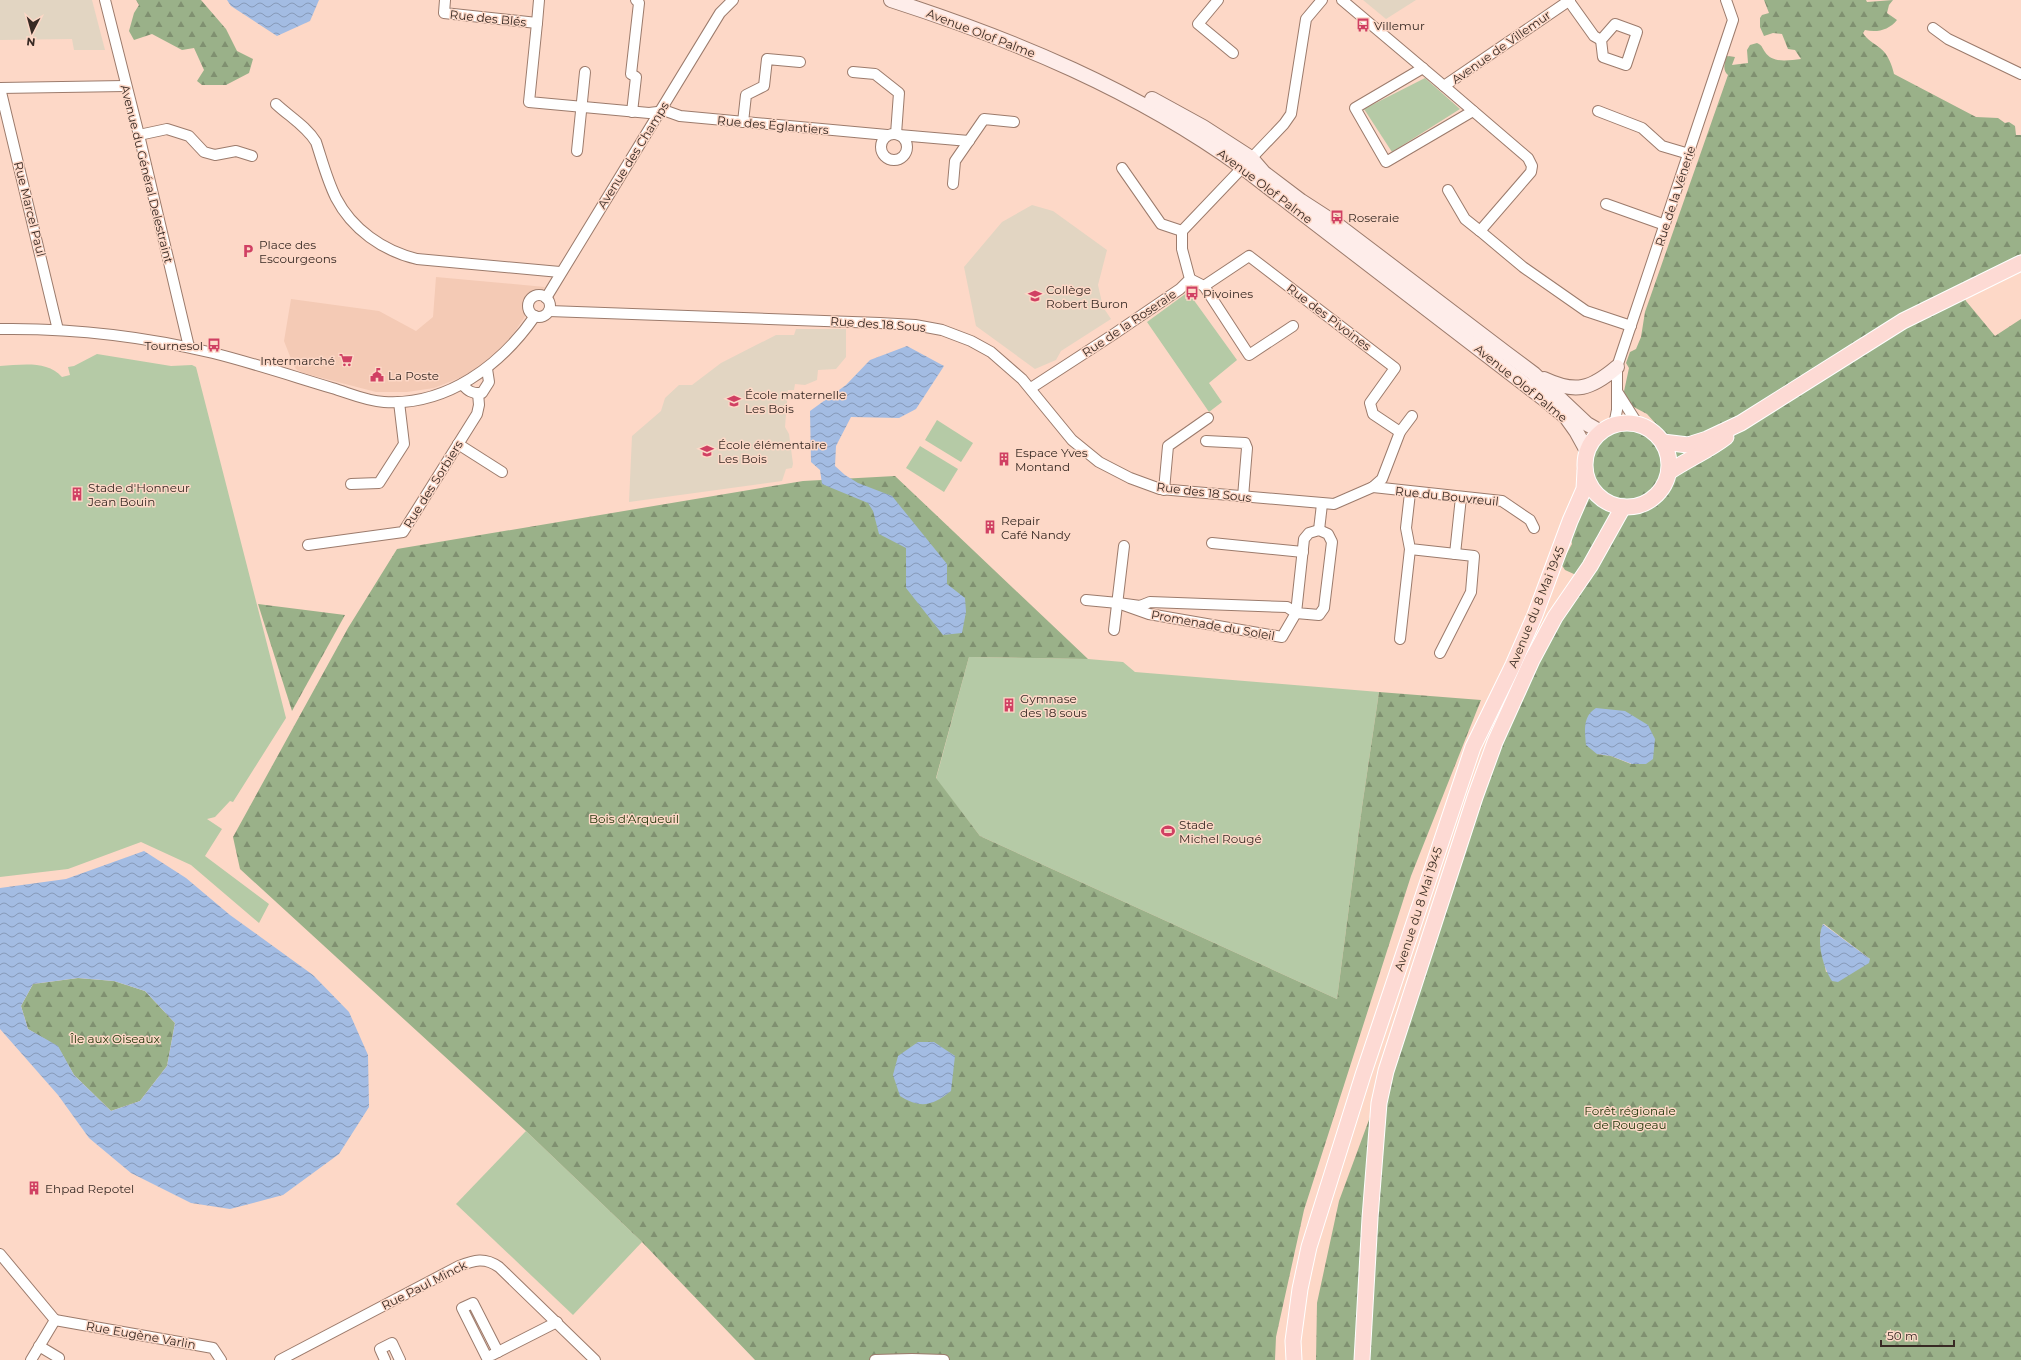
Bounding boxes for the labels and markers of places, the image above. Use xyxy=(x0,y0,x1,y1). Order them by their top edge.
bus stop icon: Villemur xyxy=(1355,17,1371,33)
place label: Villemur xyxy=(1374,18,1425,33)
bus stop icon: Roseraie xyxy=(1329,209,1345,225)
place label: Roseraie xyxy=(1348,210,1399,225)
place label: Place des Escourgeons xyxy=(259,237,337,266)
parking icon: Place des Escourgeons xyxy=(240,243,256,259)
place label: Collège Robert Buron xyxy=(1046,282,1128,311)
bus stop icon: Pivoines xyxy=(1184,285,1200,301)
place label: Pivoines xyxy=(1203,286,1253,301)
school or university icon: Collège Robert Buron xyxy=(1027,288,1043,304)
bus stop icon: Tournesol xyxy=(206,337,222,353)
place label: Tournesol xyxy=(144,338,203,353)
supermarket icon: Intermarché xyxy=(338,352,354,368)
place label: Intermarché xyxy=(260,353,335,368)
public building icon: La Poste xyxy=(369,367,385,383)
place label: La Poste xyxy=(388,368,439,383)
place label: École maternelle Les Bois xyxy=(745,387,846,416)
school or university icon: École maternelle Les Bois xyxy=(726,393,742,409)
place label: École élémentaire Les Bois xyxy=(718,437,826,466)
school or university icon: École élémentaire Les Bois xyxy=(699,443,715,459)
place label: Espace Yves Montand xyxy=(1015,445,1088,474)
building icon: Espace Yves Montand xyxy=(996,451,1012,467)
place label: Stade d'Honneur Jean Bouin xyxy=(87,480,190,509)
building icon: Stade d'Honneur Jean Bouin xyxy=(69,486,85,502)
place label: Repair Café Nandy xyxy=(1001,513,1071,542)
building icon: Repair Café Nandy xyxy=(982,519,998,535)
place label: Gymnase des 18 sous xyxy=(1020,691,1087,720)
building icon: Gymnase des 18 sous xyxy=(1001,697,1017,713)
place label: Stade Michel Rougé xyxy=(1179,817,1262,846)
sports icon: Stade Michel Rougé xyxy=(1160,823,1176,839)
building icon: Ehpad Repotel xyxy=(26,1180,42,1196)
place label: Ehpad Repotel xyxy=(45,1181,134,1196)

